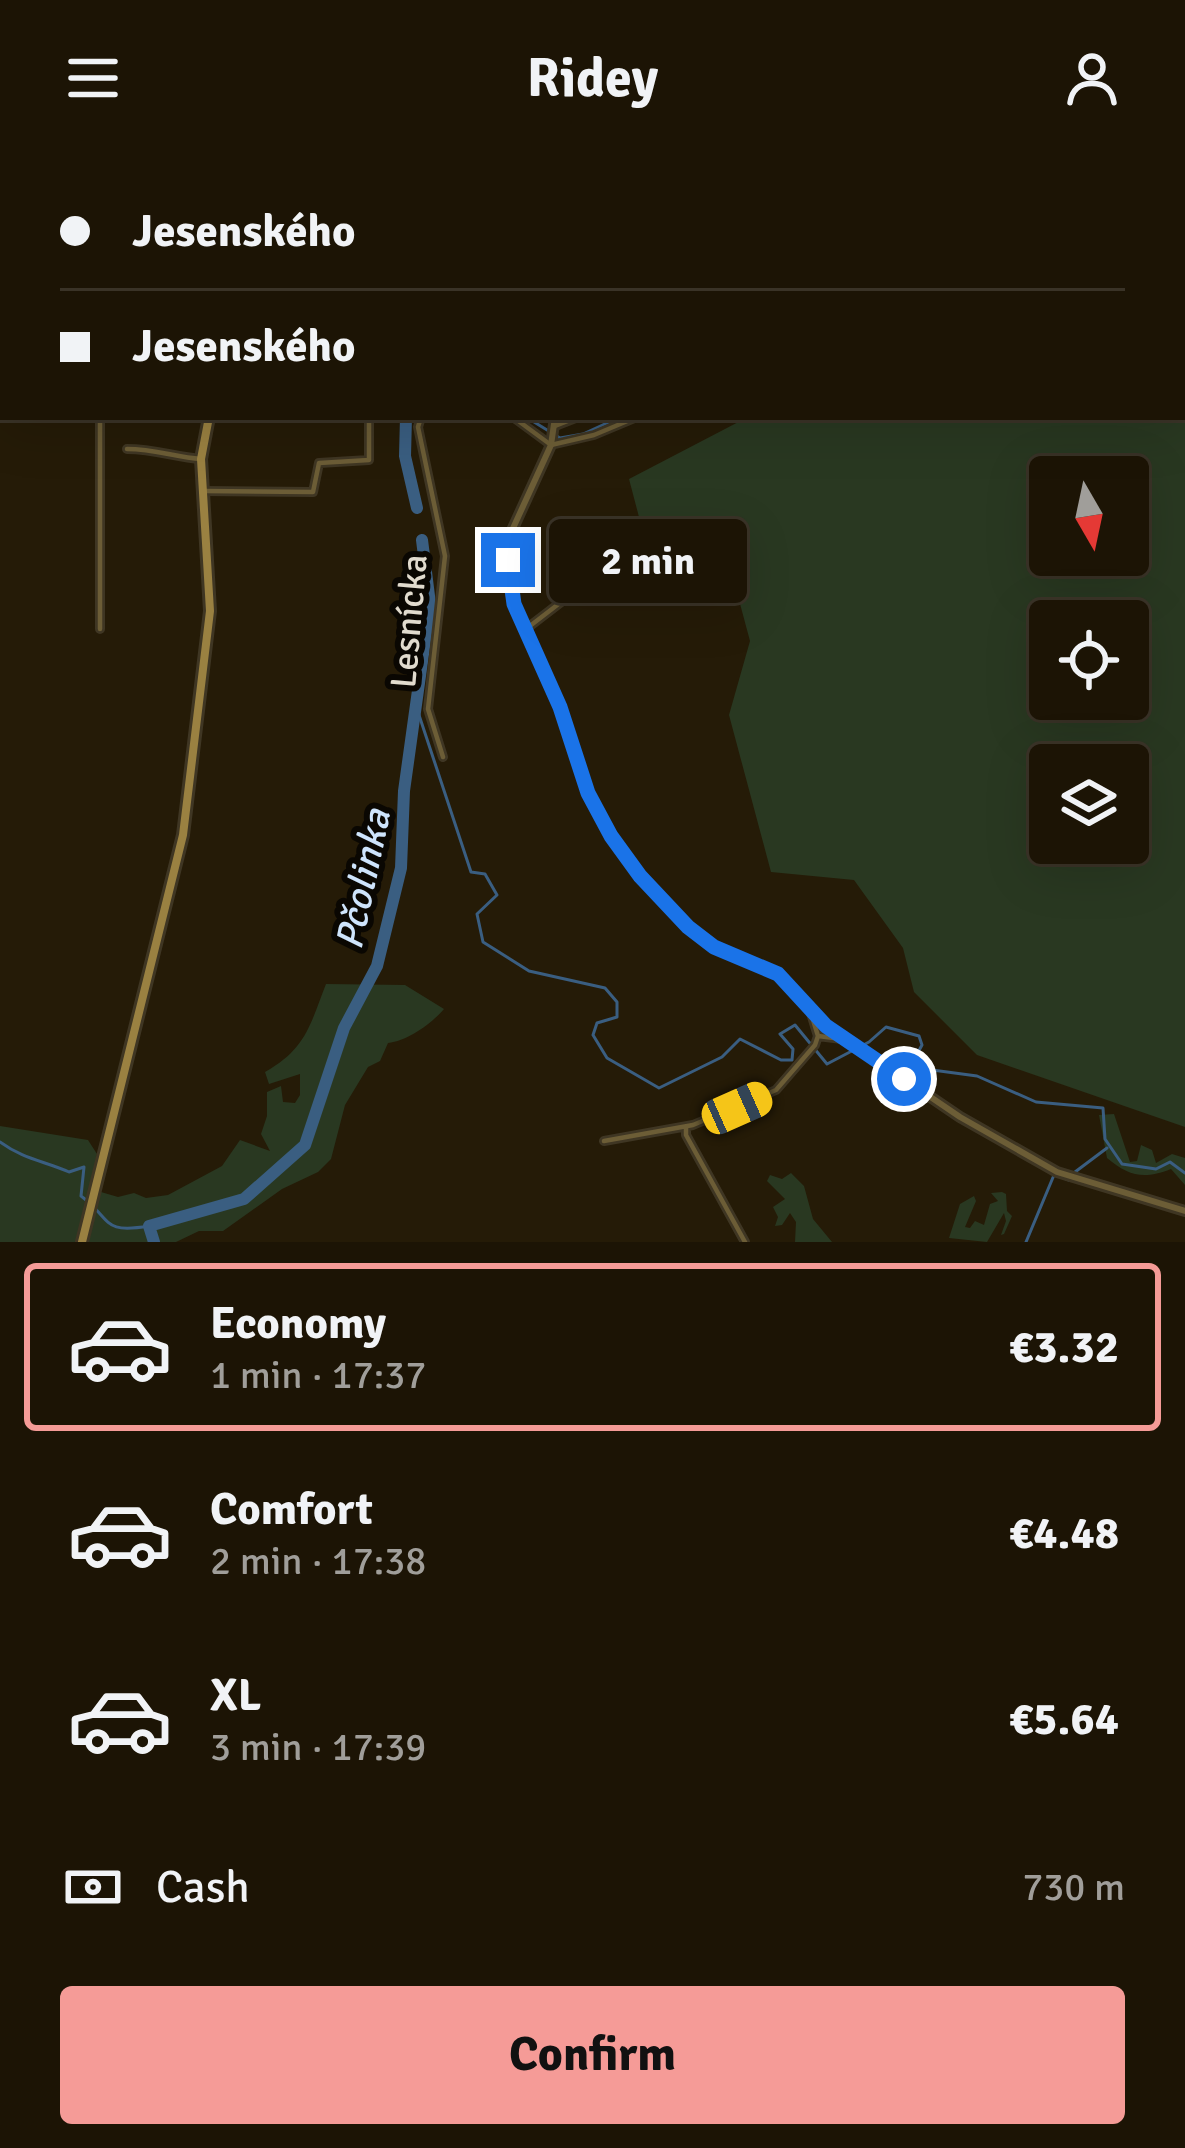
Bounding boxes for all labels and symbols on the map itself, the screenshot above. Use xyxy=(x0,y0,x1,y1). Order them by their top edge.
north arrow xyxy=(1029,456,1149,576)
callout: 2 min xyxy=(550,518,748,602)
route end xyxy=(481,533,535,587)
street label: Lesnícka xyxy=(381,552,438,690)
water label: Pčolinka xyxy=(325,804,401,954)
route start xyxy=(877,1052,931,1106)
car xyxy=(697,1077,777,1139)

